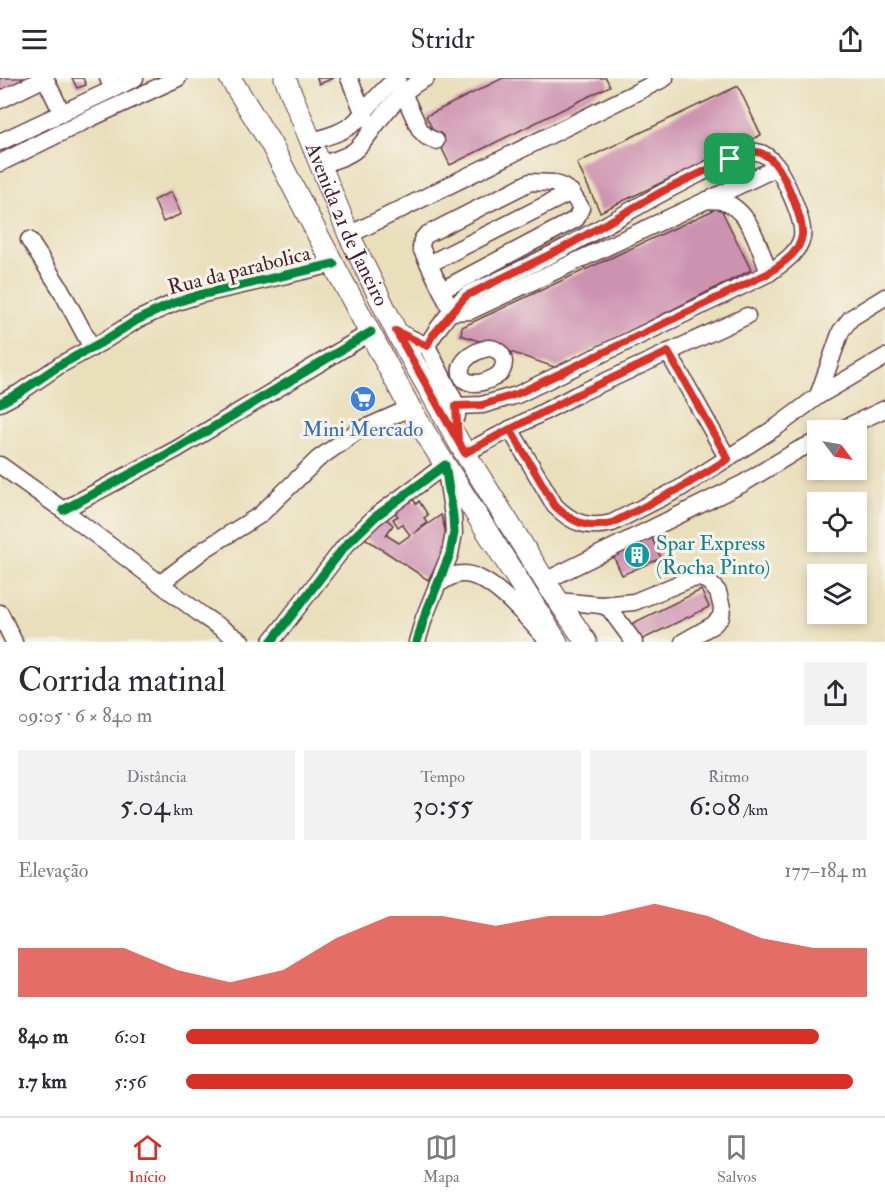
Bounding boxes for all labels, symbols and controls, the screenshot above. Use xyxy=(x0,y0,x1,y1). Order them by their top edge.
icon: menu xyxy=(18,23,51,56)
text: Stridr xyxy=(410,23,475,56)
icon: share xyxy=(834,23,867,56)
pin xyxy=(704,133,755,184)
street label: Avenida 21 de Janeiro xyxy=(298,138,395,311)
icon: arrive xyxy=(713,142,746,175)
street label: Rua da parabolica xyxy=(165,240,314,301)
supermarket icon: Mini Mercado xyxy=(348,384,378,414)
place label: Mini Mercado xyxy=(303,416,423,443)
north arrow xyxy=(807,420,867,480)
map controls xyxy=(807,420,867,624)
button: locate xyxy=(807,492,867,552)
place label: Spar Express (Rocha Pinto) xyxy=(656,530,770,581)
building icon: Spar Express (Rocha Pinto) xyxy=(622,540,652,570)
button: layers xyxy=(807,564,867,624)
text: Corrida matinal xyxy=(18,660,226,701)
button: share xyxy=(804,662,867,725)
text: 09:05 · 6 × 840 m xyxy=(18,703,152,728)
text: Distância xyxy=(126,767,187,787)
text: Tempo xyxy=(420,767,465,787)
text: Ritmo xyxy=(708,767,749,787)
text: 5.04 xyxy=(120,787,170,824)
text: 30:55 xyxy=(412,787,473,824)
text: 6:08 xyxy=(689,787,741,824)
text: km xyxy=(170,800,193,820)
text: /km xyxy=(741,800,768,820)
text: Elevação xyxy=(18,858,88,883)
text: 177–184 m xyxy=(784,858,867,883)
text: 840 m xyxy=(18,1024,68,1049)
text: 6:01 xyxy=(114,1024,146,1049)
text: 1.7 km xyxy=(18,1069,67,1094)
text: 5:56 xyxy=(114,1069,147,1094)
tab: Início xyxy=(129,1131,166,1187)
tab: Mapa xyxy=(423,1131,460,1187)
tab: Salvos xyxy=(717,1131,756,1187)

